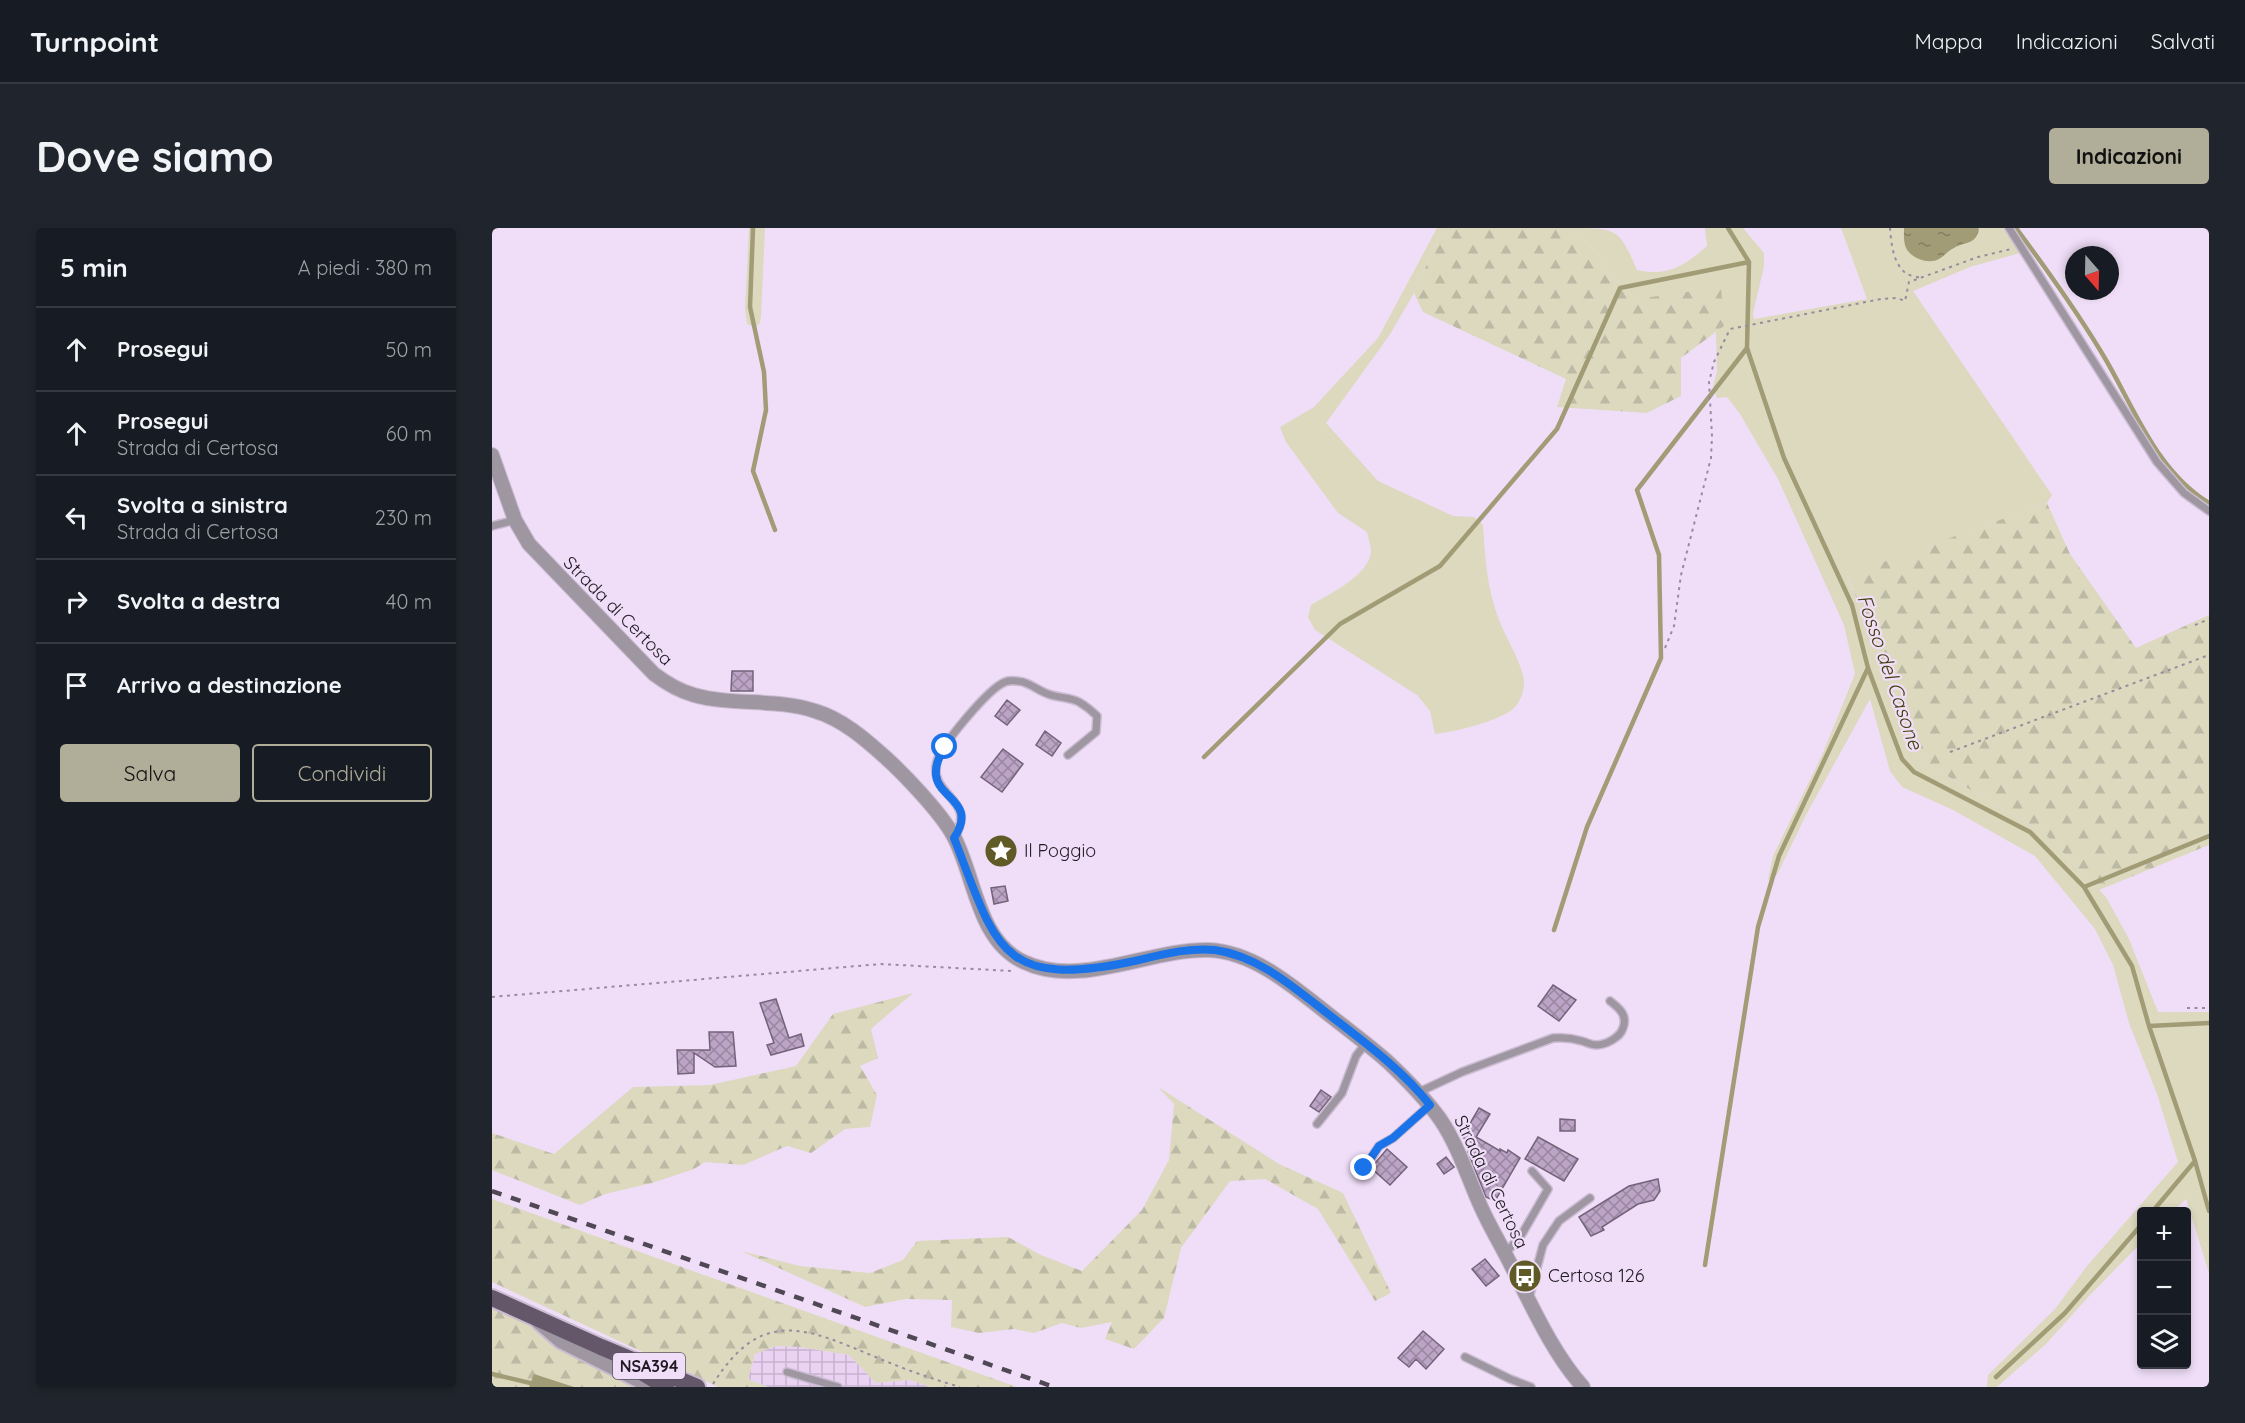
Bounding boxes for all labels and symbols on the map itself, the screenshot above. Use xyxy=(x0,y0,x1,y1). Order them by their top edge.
north arrow xyxy=(2065,246,2119,300)
street label: Strada di Certosa xyxy=(559,551,678,670)
water label: Fosso del Casone xyxy=(1852,591,1929,753)
route start xyxy=(931,733,957,759)
place icon: Il Poggio xyxy=(983,833,1019,869)
place label: Il Poggio xyxy=(1024,839,1096,862)
street label: Strada di Certosa xyxy=(1449,1111,1534,1252)
route end xyxy=(1350,1154,1376,1180)
bus stop icon: Certosa 126 xyxy=(1507,1258,1543,1294)
place label: Certosa 126 xyxy=(1548,1264,1645,1287)
road number: NSA394 xyxy=(613,1353,685,1379)

